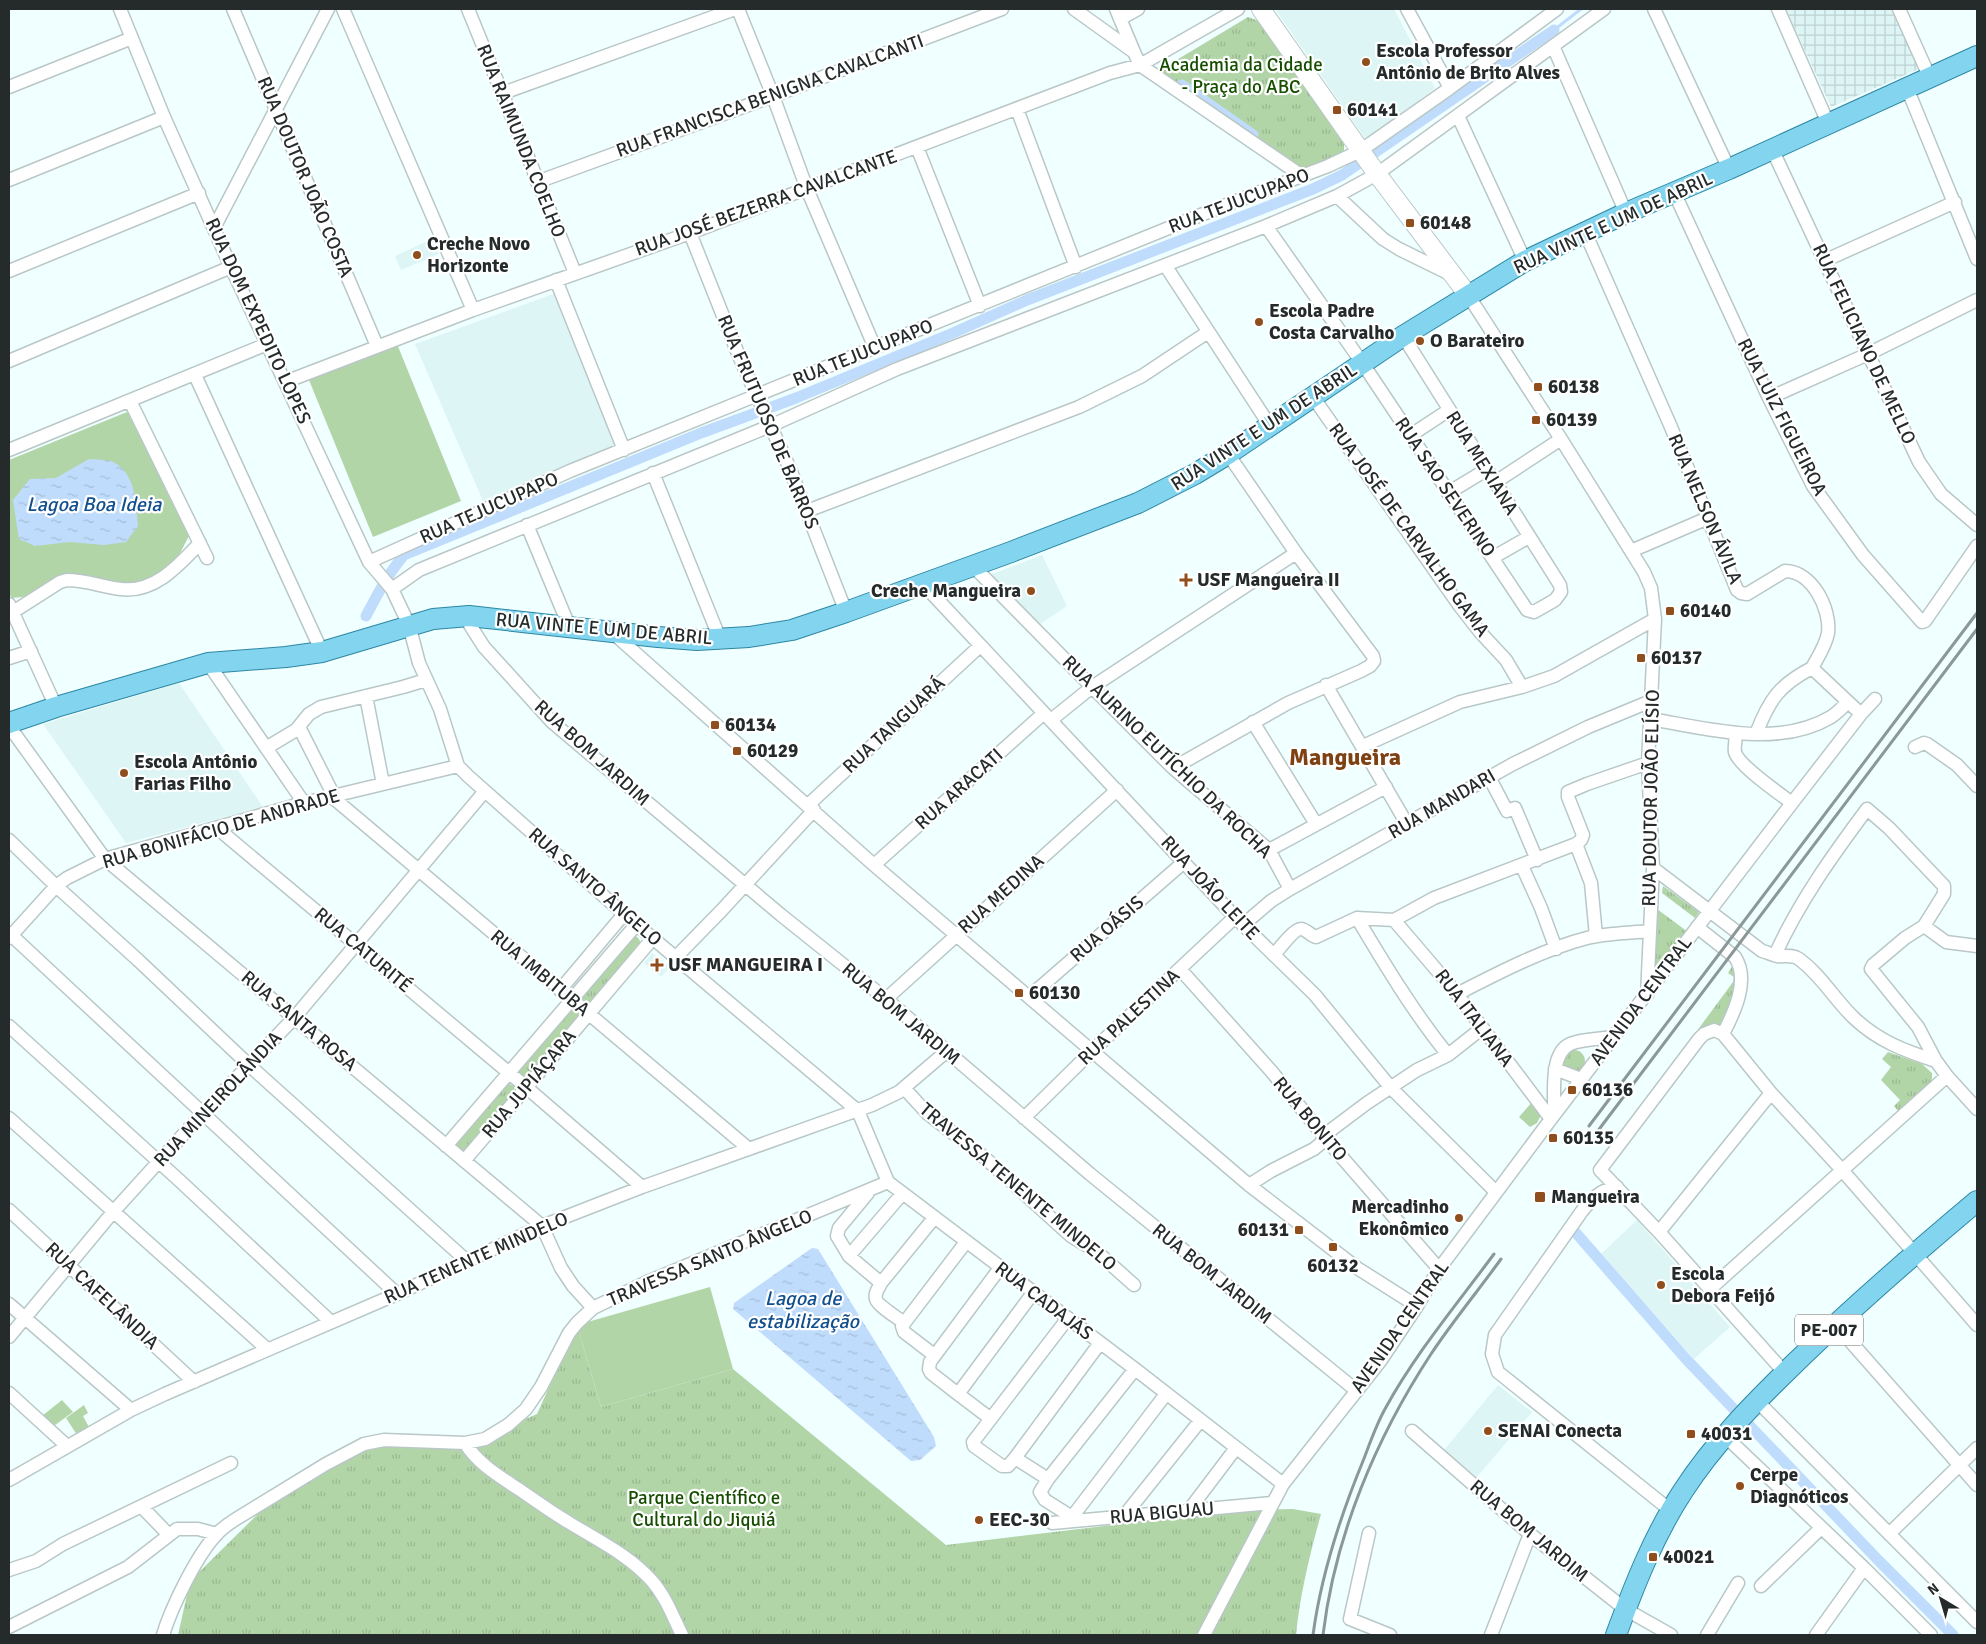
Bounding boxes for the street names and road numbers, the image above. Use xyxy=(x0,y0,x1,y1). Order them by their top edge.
street label: RUA FRANCISCA BENIGNA CAVALCANTI xyxy=(613,29,927,163)
street label: RUA RAIMUNDA COELHO xyxy=(471,41,571,241)
street label: RUA DOUTOR JOÃO COSTA xyxy=(252,73,358,281)
street label: RUA JOSÉ BEZERRA CAVALCANTE xyxy=(632,144,900,262)
street label: RUA TEJUCUPAPO xyxy=(1165,163,1313,239)
street label: RUA VINTE E UM DE ABRIL xyxy=(1510,166,1717,280)
street label: RUA DOM EXPEDITO LOPES xyxy=(200,214,316,428)
street label: RUA FELICIANO DE MELLO xyxy=(1807,240,1921,448)
street label: RUA FRUTUOSO DE BARROS xyxy=(712,311,824,533)
street label: RUA TEJUCUPAPO xyxy=(789,314,937,392)
street label: RUA LUIZ FIGUEIROA xyxy=(1732,334,1832,500)
street label: RUA VINTE E UM DE ABRIL xyxy=(1166,358,1362,496)
street label: RUA MEXIANA xyxy=(1440,406,1524,520)
street label: RUA SAO SEVERINO xyxy=(1389,413,1501,561)
street label: RUA JOSÉ DE CARVALHO GAMA xyxy=(1323,418,1495,642)
street label: RUA NELSON ÁVILA xyxy=(1662,430,1748,588)
street label: RUA TEJUCUPAPO xyxy=(416,467,562,549)
street label: RUA VINTE E UM DE ABRIL xyxy=(495,608,713,650)
street label: RUA AURINO EUTÍCHIO DA ROCHA xyxy=(1057,650,1277,864)
street label: RUA TANGUARÁ xyxy=(838,671,950,779)
street label: RUA DOUTOR JOÃO ELÍSIO xyxy=(1637,689,1665,907)
street label: RUA BOM JARDIM xyxy=(529,695,655,811)
street label: RUA ARACATI xyxy=(910,743,1008,835)
street label: RUA MANDARI xyxy=(1384,764,1500,844)
street label: RUA BONIFÁCIO DE ANDRADE xyxy=(100,784,342,874)
street label: RUA SANTO ÂNGELO xyxy=(523,822,667,952)
street label: RUA JOÃO LEITE xyxy=(1155,831,1265,945)
street label: RUA MEDINA xyxy=(953,849,1049,939)
street label: RUA OÁSIS xyxy=(1065,890,1149,968)
street label: RUA CATURITÉ xyxy=(309,902,417,998)
street label: RUA IMBITUBA xyxy=(485,924,595,1022)
street label: AVENIDA CENTRAL xyxy=(1585,931,1698,1070)
street label: RUA BOM JARDIM xyxy=(837,958,965,1070)
street label: RUA PALESTINA xyxy=(1073,963,1185,1070)
street label: RUA ITALIANA xyxy=(1429,964,1519,1072)
street label: RUA SANTA ROSA xyxy=(236,965,362,1077)
street label: RUA JUPIÁÇARA xyxy=(477,1025,582,1143)
street label: RUA MINEIROLÂNDIA xyxy=(149,1026,287,1172)
street label: RUA BONITO xyxy=(1268,1072,1352,1166)
street label: TRAVESSA TENENTE MINDELO xyxy=(915,1098,1121,1276)
street label: TRAVESSA SANTO ÂNGELO xyxy=(604,1204,816,1312)
street label: RUA TENENTE MINDELO xyxy=(380,1207,572,1309)
street label: RUA BOM JARDIM xyxy=(1147,1218,1277,1330)
street label: RUA CAFELÂNDIA xyxy=(40,1237,164,1355)
street label: RUA CADAJÁS xyxy=(990,1256,1098,1346)
street label: AVENIDA CENTRAL xyxy=(1345,1256,1455,1398)
road number: PE-007 xyxy=(1795,1314,1863,1346)
street label: RUA BOM JARDIM xyxy=(1465,1475,1593,1587)
street label: RUA BIGUAU xyxy=(1109,1496,1215,1530)

